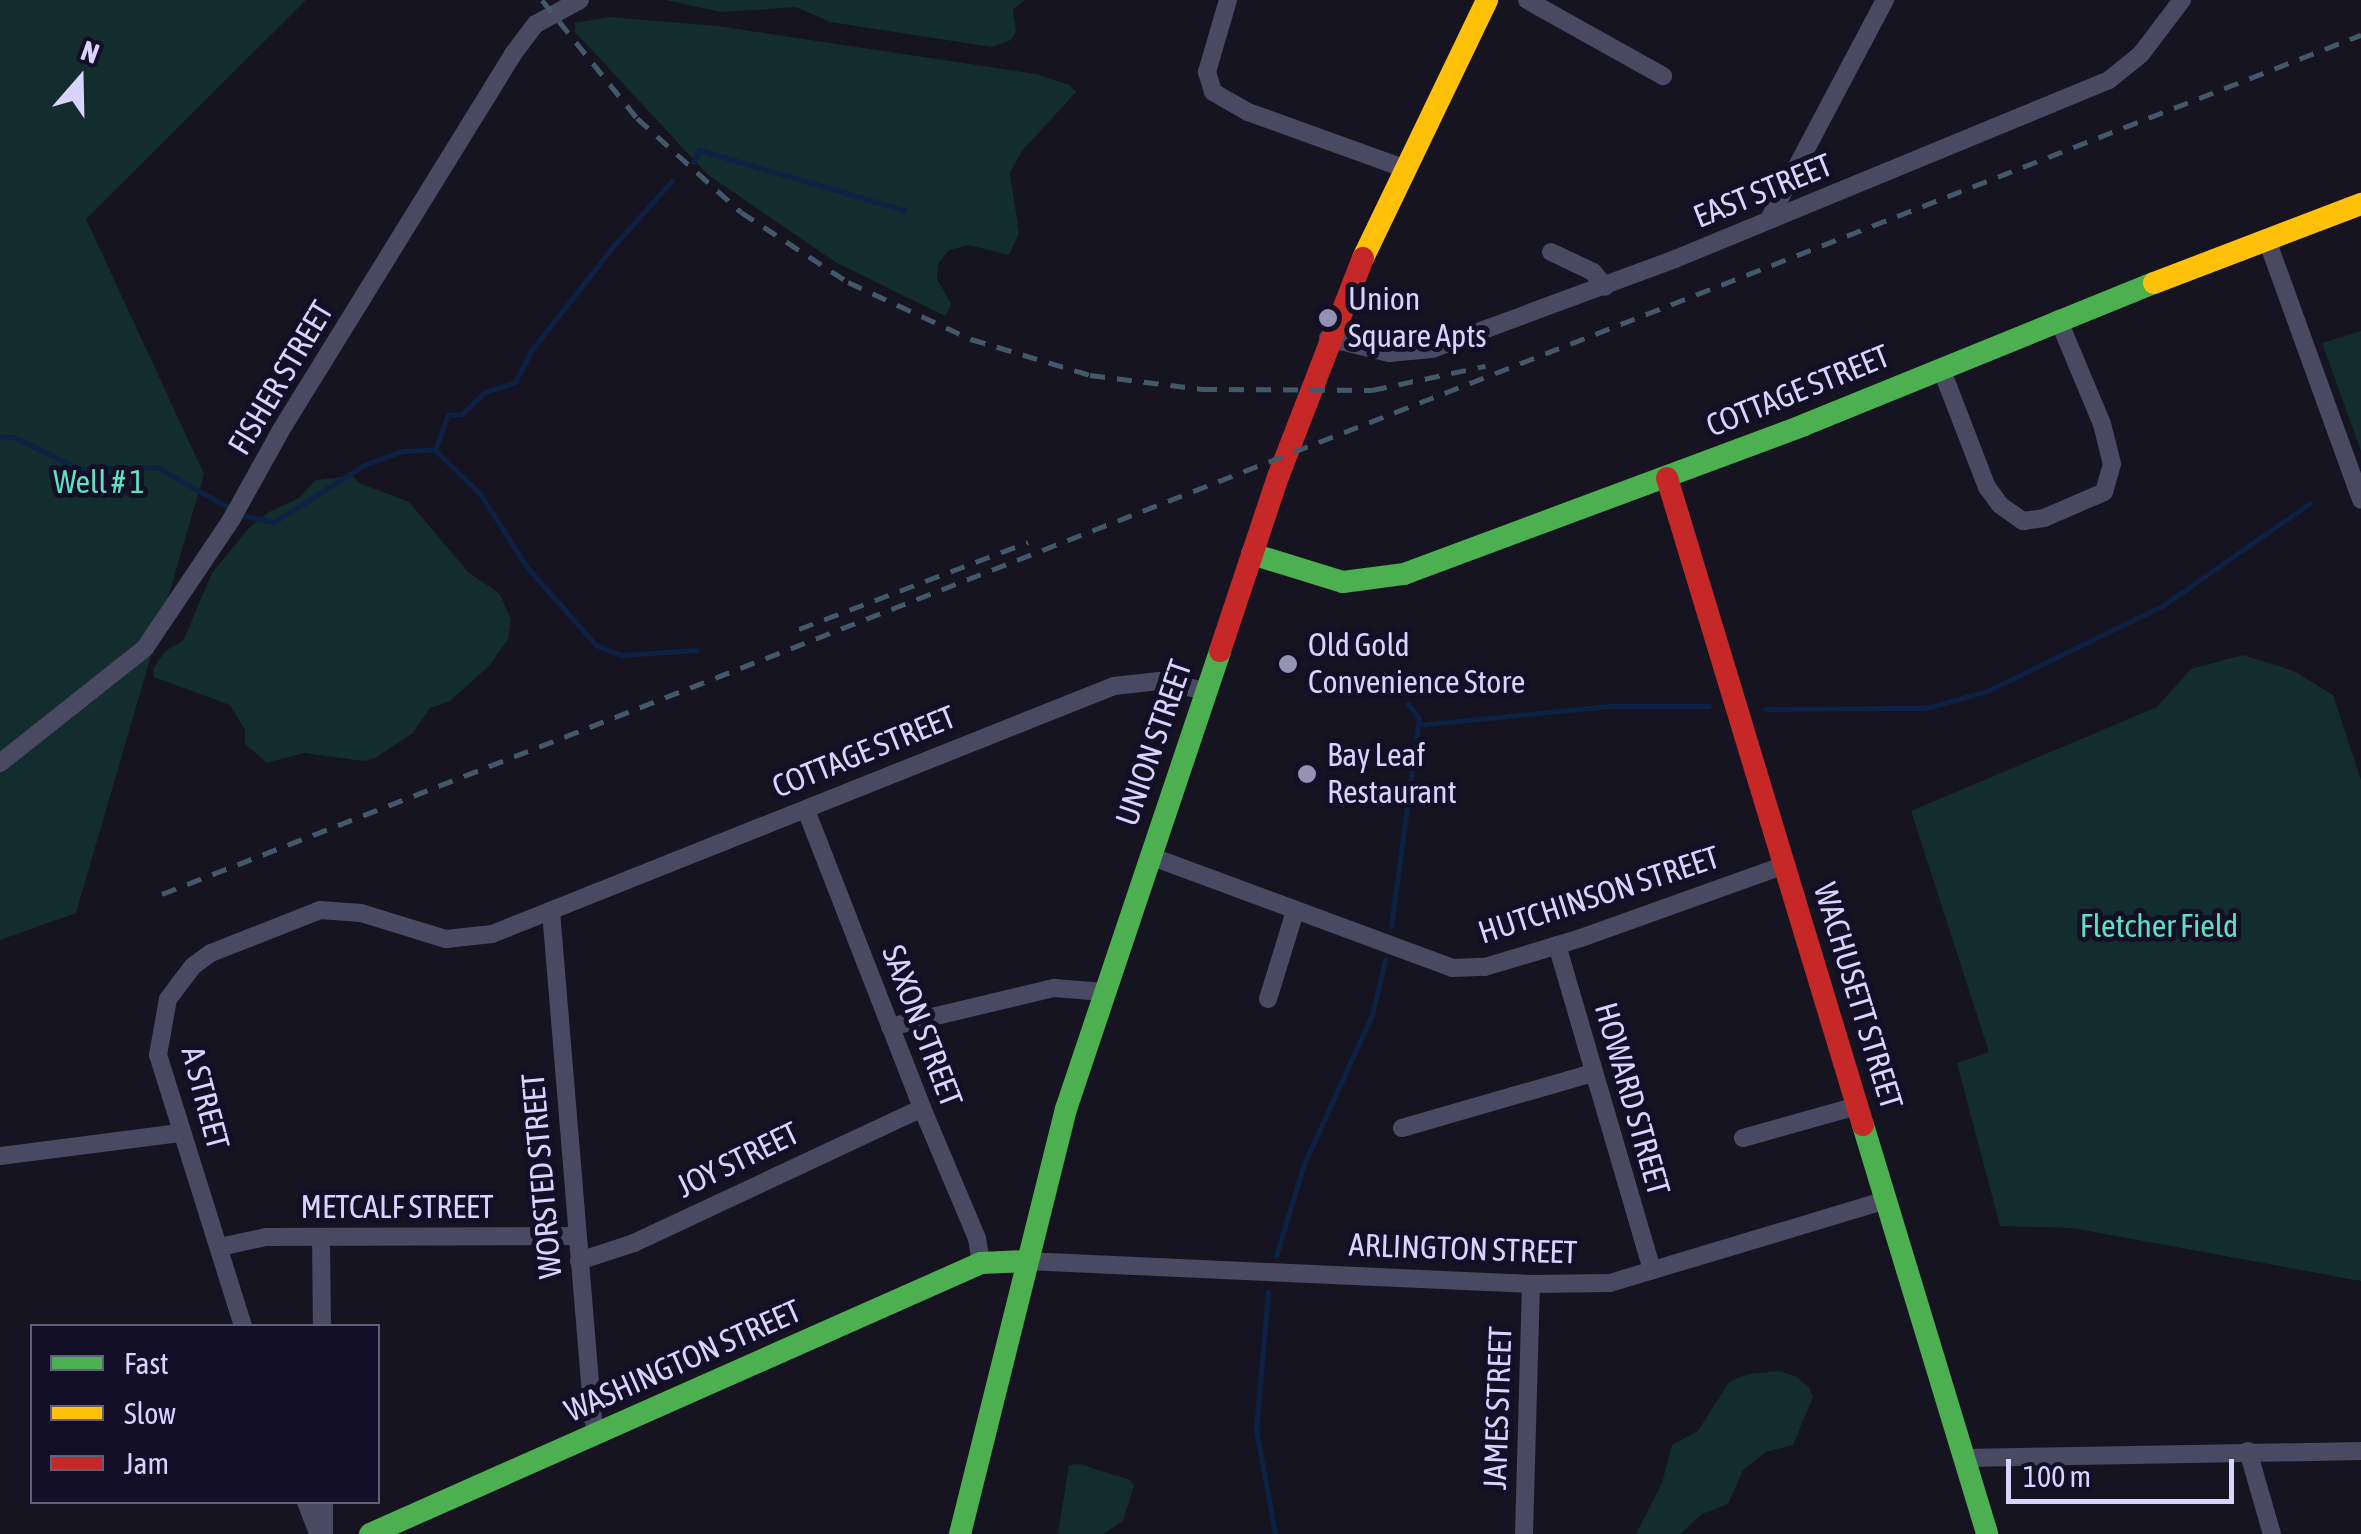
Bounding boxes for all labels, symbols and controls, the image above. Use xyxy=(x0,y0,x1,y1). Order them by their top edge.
north arrow xyxy=(30,30,130,130)
text: N xyxy=(77,34,104,70)
street label: EAST STREET xyxy=(1688,146,1838,236)
place label: Union Square Apts xyxy=(1348,281,1487,356)
street label: FISHER STREET xyxy=(220,294,342,462)
marker: Union Square Apts xyxy=(1317,307,1339,329)
street label: COTTAGE STREET xyxy=(1701,337,1895,445)
park label: Well # 1 xyxy=(53,463,145,501)
place label: Old Gold Convenience Store xyxy=(1308,627,1525,702)
marker: Old Gold Convenience Store xyxy=(1277,653,1299,675)
street label: UNION STREET xyxy=(1108,655,1200,831)
street label: COTTAGE STREET xyxy=(767,698,961,806)
place label: Bay Leaf Restaurant xyxy=(1327,737,1457,812)
marker: Bay Leaf Restaurant xyxy=(1296,763,1318,785)
street label: HUTCHINSON STREET xyxy=(1474,838,1724,952)
street label: WACHUSETT STREET xyxy=(1805,878,1911,1114)
park label: Fletcher Field xyxy=(2080,907,2238,945)
street label: SAXON STREET xyxy=(874,940,970,1112)
street label: HOWARD STREET xyxy=(1586,998,1678,1200)
street label: A STREET xyxy=(173,1042,237,1154)
street label: WORSTED STREET xyxy=(514,1072,570,1280)
street label: JOY STREET xyxy=(671,1114,805,1206)
street label: METCALF STREET xyxy=(300,1188,494,1226)
street label: ARLINGTON STREET xyxy=(1348,1226,1578,1272)
street label: WASHINGTON STREET xyxy=(559,1292,807,1430)
legend xyxy=(30,1324,380,1504)
street label: JAMES STREET xyxy=(1476,1326,1520,1490)
text: Fast xyxy=(124,1346,169,1380)
text: Slow xyxy=(124,1396,176,1430)
scale bar xyxy=(2011,1439,2238,1501)
text: Jam xyxy=(124,1446,169,1480)
text: 100 m xyxy=(2023,1459,2091,1493)

